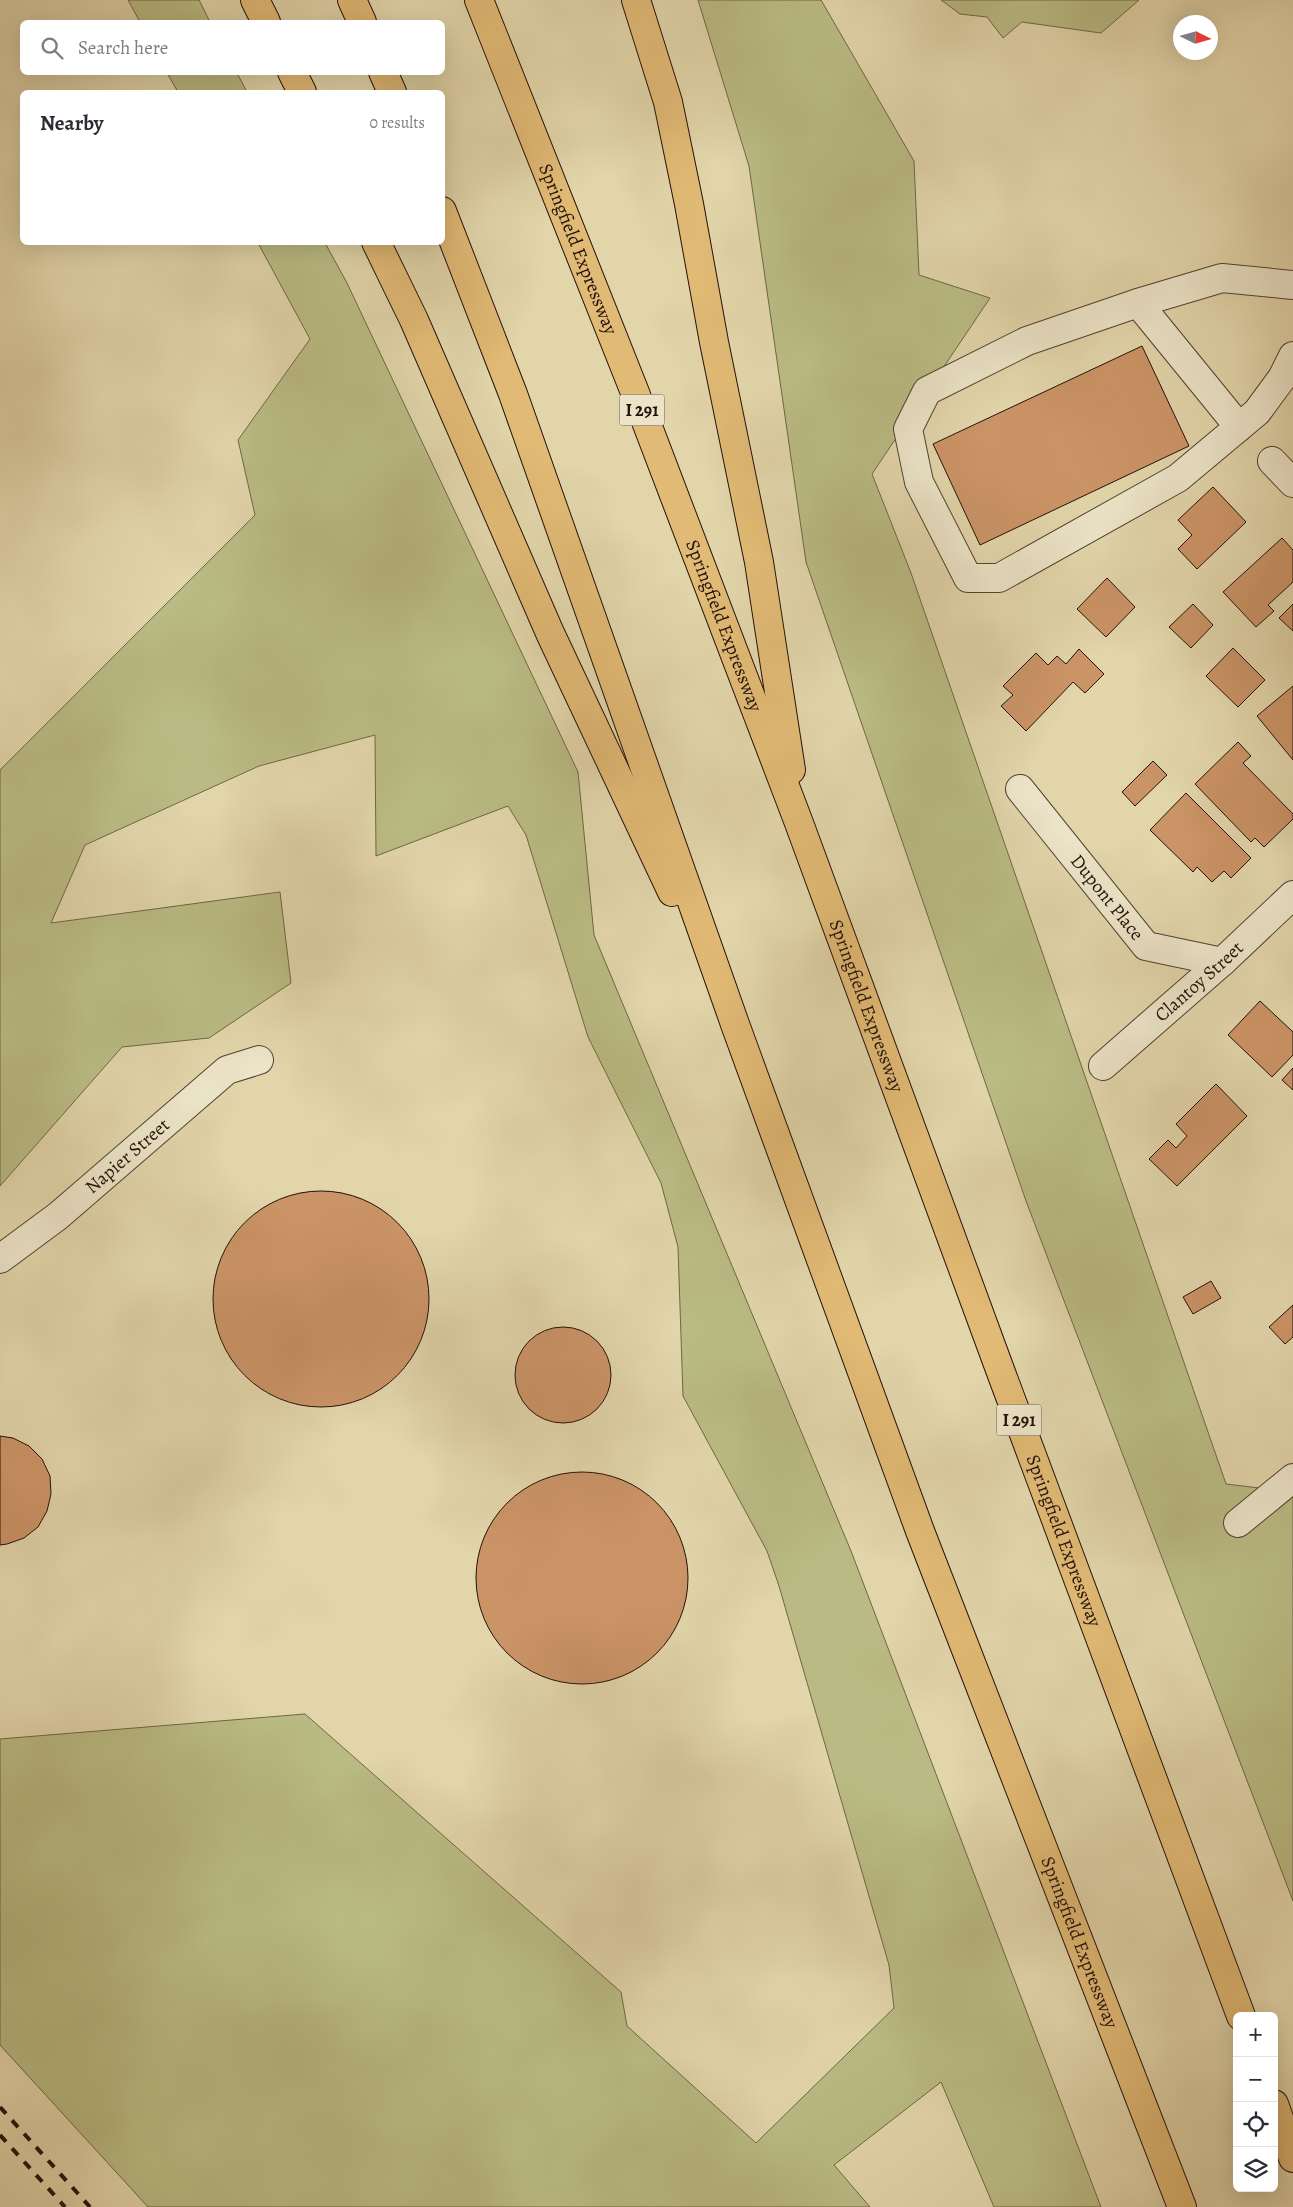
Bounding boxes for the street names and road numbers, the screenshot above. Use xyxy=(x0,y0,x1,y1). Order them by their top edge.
street label: Springfield Expressway xyxy=(532,160,624,339)
road number: I 291 xyxy=(620,394,664,426)
street label: Springfield Expressway xyxy=(679,536,769,716)
street label: Dupont Place xyxy=(1064,849,1150,946)
street label: Springfield Expressway xyxy=(823,916,910,1096)
street label: Clantoy Street xyxy=(1149,935,1249,1028)
street label: Napier Street xyxy=(80,1112,175,1200)
road number: I 291 xyxy=(996,1404,1042,1436)
street label: Springfield Expressway xyxy=(1020,1451,1108,1631)
street label: Springfield Expressway xyxy=(1034,1853,1125,2032)

